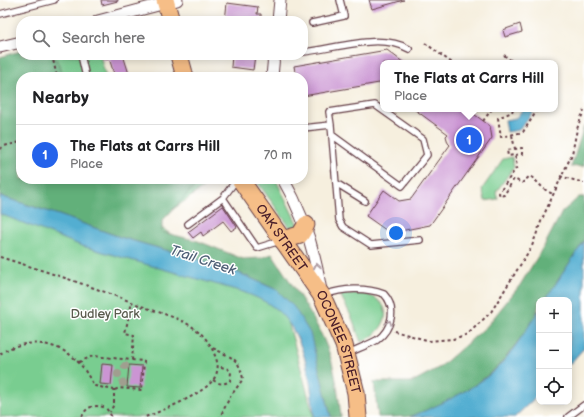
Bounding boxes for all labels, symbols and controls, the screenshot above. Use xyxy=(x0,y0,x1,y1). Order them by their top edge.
search box xyxy=(16,16,308,60)
icon: search xyxy=(30,27,52,49)
text: Search here xyxy=(62,29,145,48)
popup xyxy=(380,60,558,112)
text: The Flats at Carrs Hill xyxy=(394,69,544,88)
text: Nearby xyxy=(32,88,89,108)
text: Place xyxy=(394,88,427,104)
pin: 1 xyxy=(456,125,482,155)
text: The Flats at Carrs Hill xyxy=(70,137,220,156)
text: 1 xyxy=(42,147,48,163)
text: 70 m xyxy=(264,147,292,163)
text: Place xyxy=(70,156,103,172)
street label: OAK STREET xyxy=(252,201,311,275)
your location xyxy=(386,223,406,243)
water label: Trail Creek xyxy=(168,241,239,279)
one-way arrow xyxy=(314,263,322,269)
street label: OCONEE STREET xyxy=(312,287,364,395)
map controls xyxy=(536,297,572,405)
button: + xyxy=(536,297,572,333)
park label: Dudley Park xyxy=(70,306,140,322)
one-way arrow xyxy=(384,320,392,327)
button: − xyxy=(536,333,572,369)
button: locate xyxy=(536,369,572,405)

